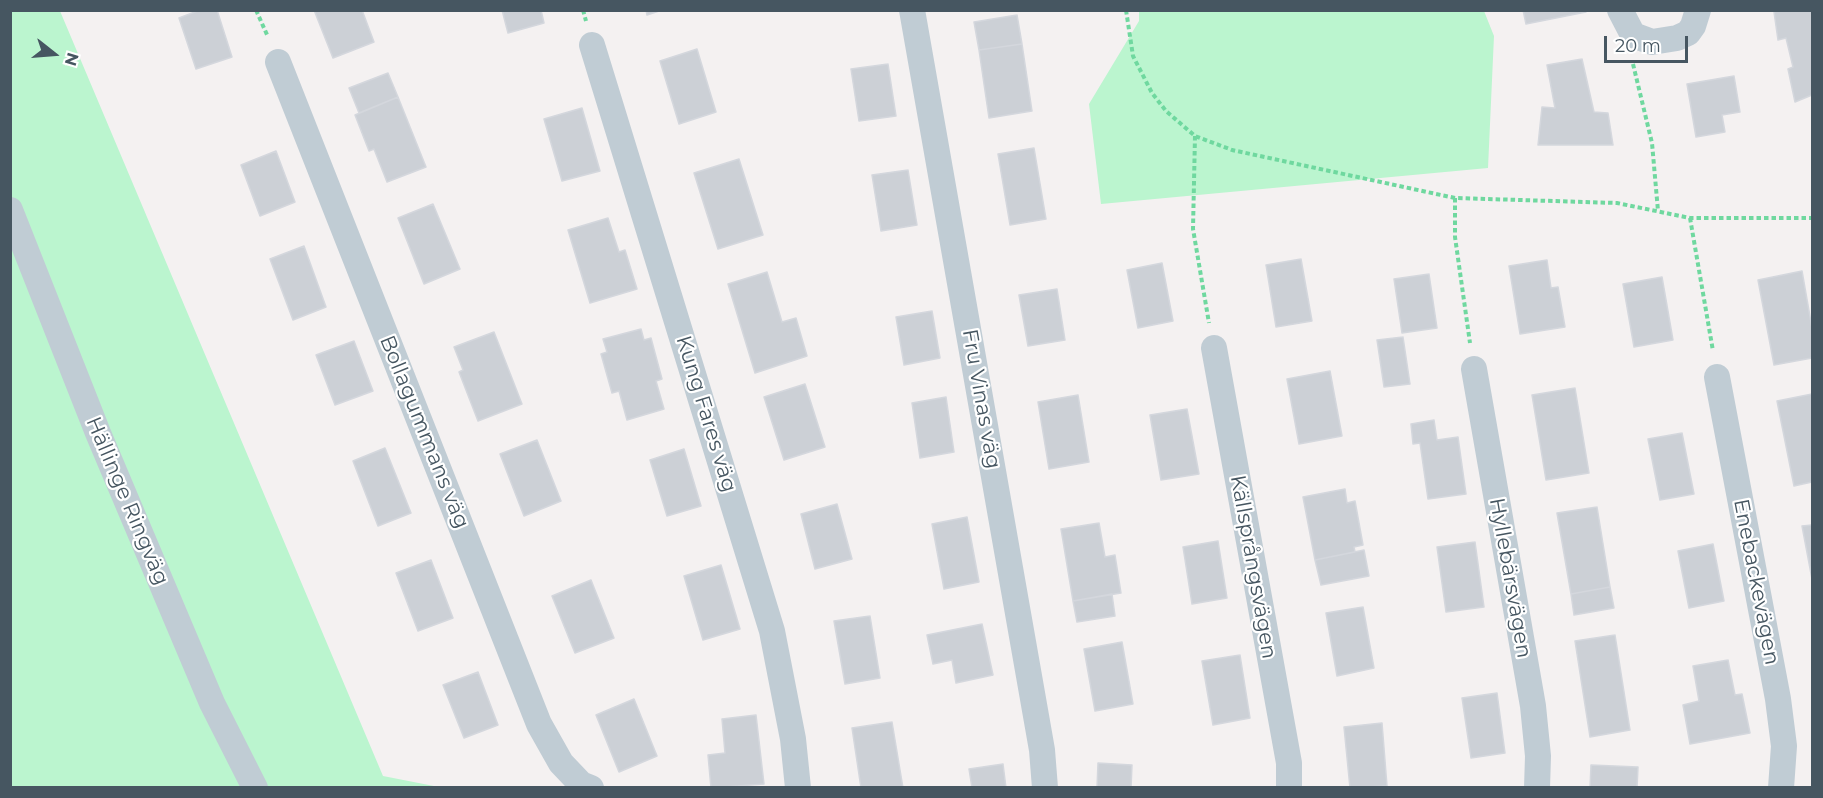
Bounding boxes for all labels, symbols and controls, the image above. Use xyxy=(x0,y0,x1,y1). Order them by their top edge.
north arrow xyxy=(24,24,84,84)
scale bar xyxy=(1607,24,1691,62)
text: 20 m xyxy=(1615,35,1661,57)
text: N xyxy=(61,50,83,68)
street label: Fru Vinas väg xyxy=(956,327,1006,471)
street label: Bollagummans väg xyxy=(374,332,474,532)
street label: Kung Fares väg xyxy=(670,333,742,495)
street label: Hällinge Ringväg xyxy=(80,413,174,589)
street label: Källsprångsvägen xyxy=(1224,473,1282,661)
street label: Hyllebärsvägen xyxy=(1484,496,1536,660)
street label: Enebackevägen xyxy=(1728,497,1784,667)

